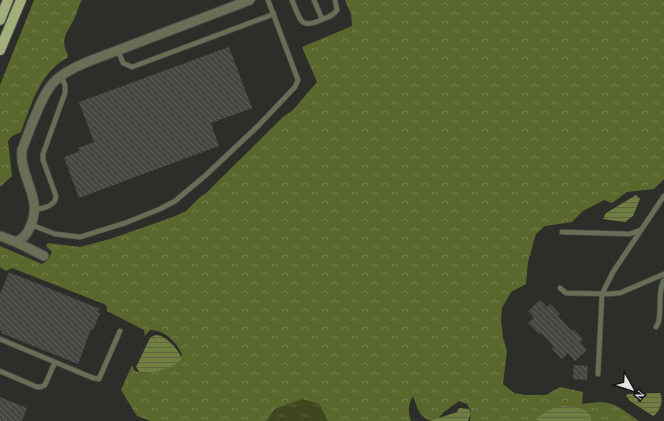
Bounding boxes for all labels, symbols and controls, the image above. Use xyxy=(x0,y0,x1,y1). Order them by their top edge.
north arrow xyxy=(612,369,652,409)
text: N xyxy=(633,388,647,402)

